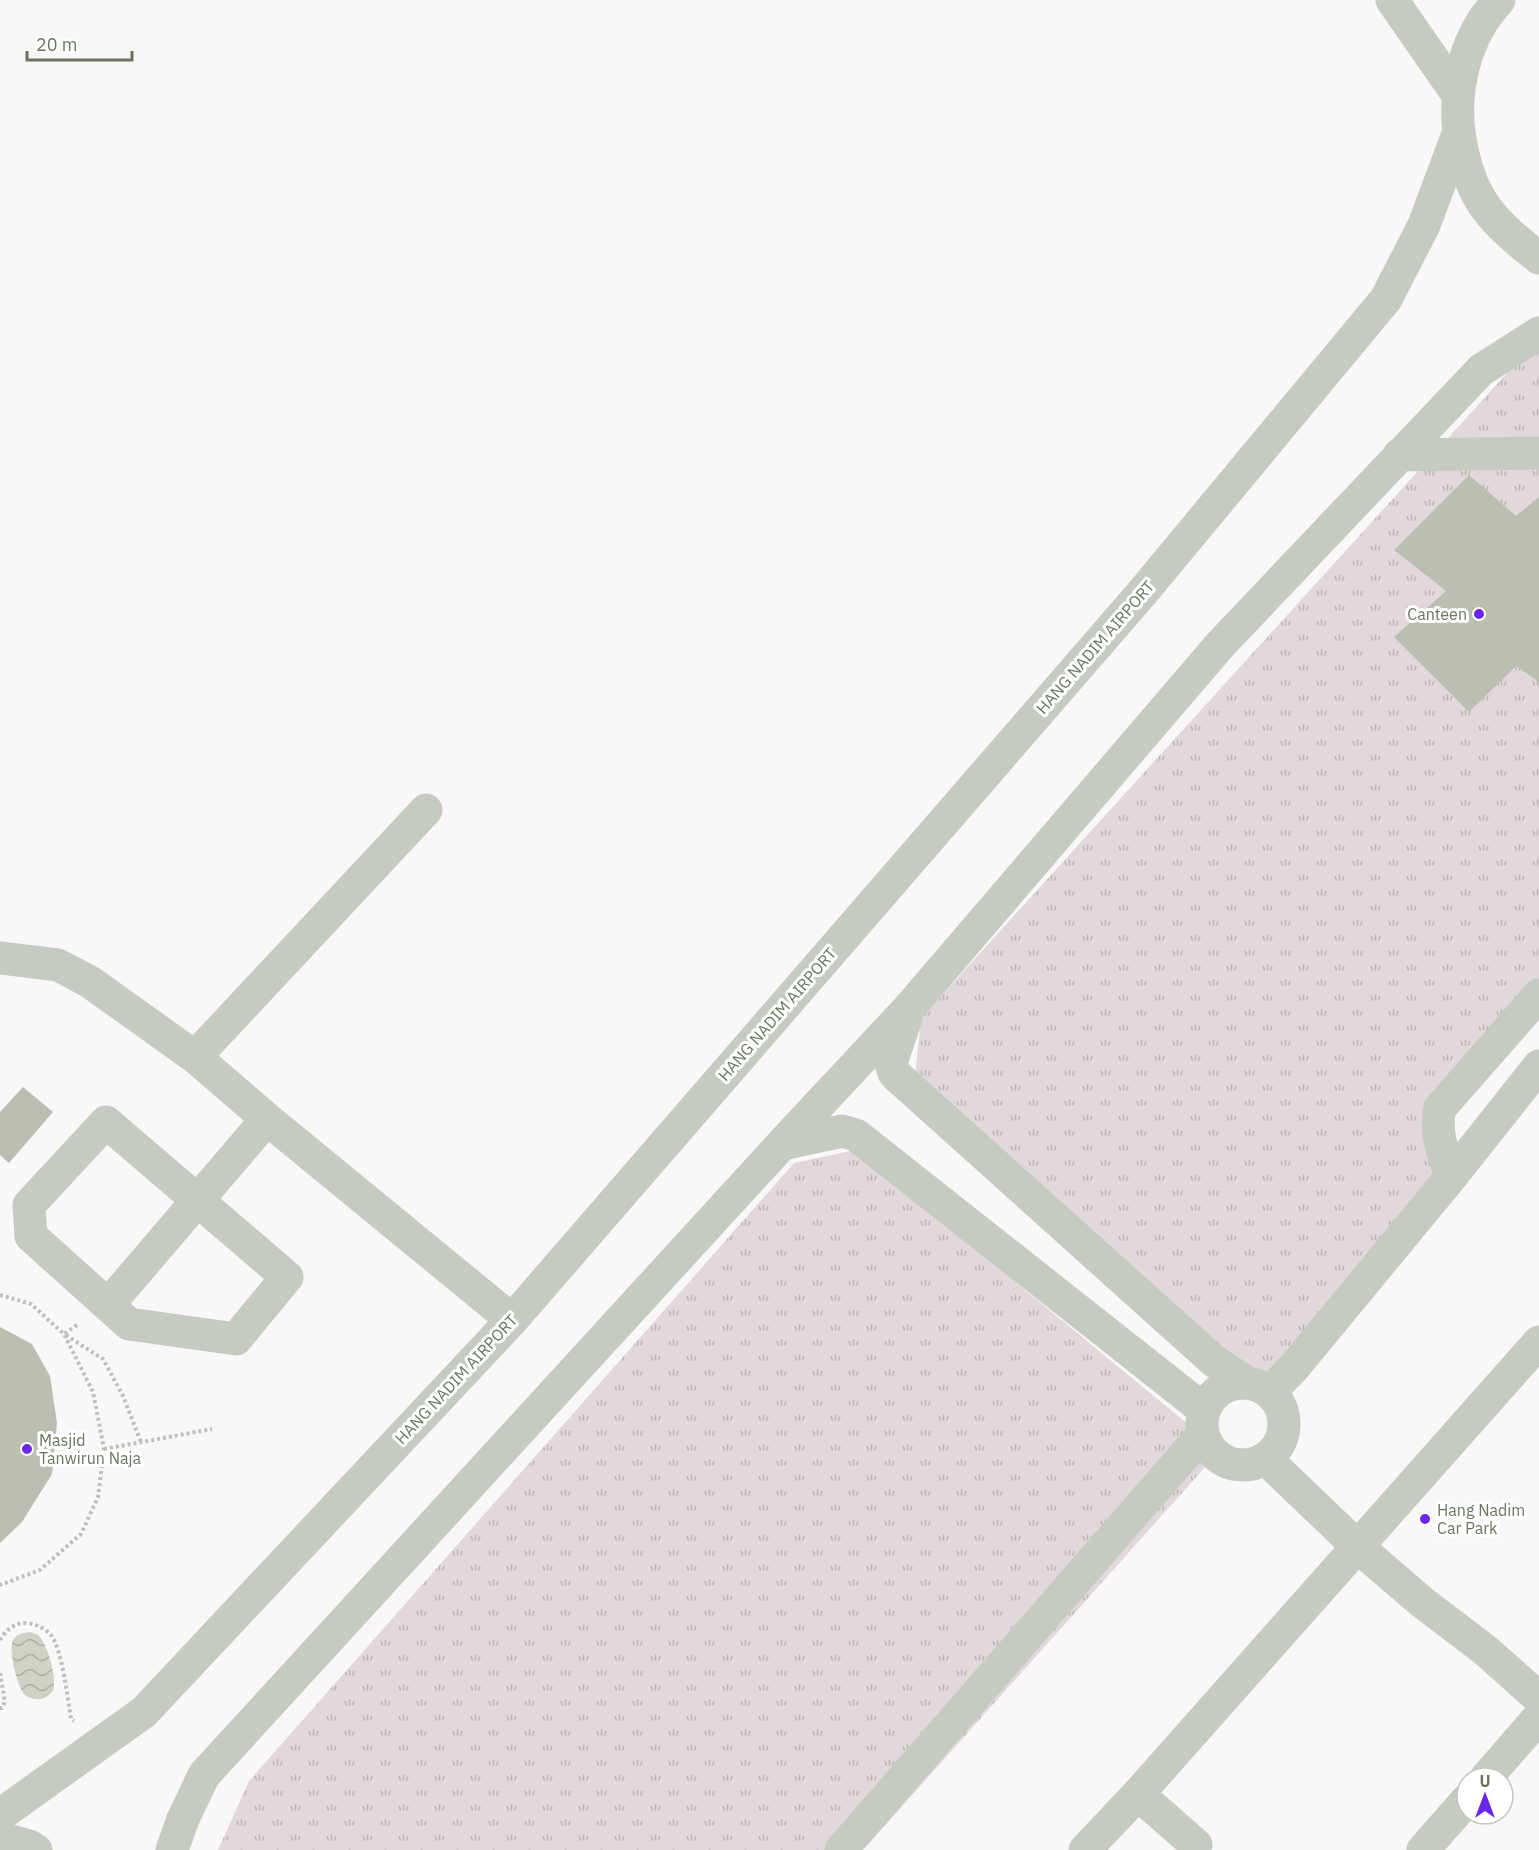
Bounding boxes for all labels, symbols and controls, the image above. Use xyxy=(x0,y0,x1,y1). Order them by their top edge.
scale bar xyxy=(27,24,132,62)
text: 20 m xyxy=(36,33,78,56)
street label: HANG NADIM AIRPORT xyxy=(1032,576,1158,718)
place label: Canteen xyxy=(1407,604,1467,624)
marker: Canteen xyxy=(1472,607,1486,621)
street label: HANG NADIM AIRPORT xyxy=(714,943,840,1085)
street label: HANG NADIM AIRPORT xyxy=(391,1310,521,1448)
place label: Masjid Tanwirun Naja xyxy=(39,1430,142,1468)
marker: Masjid Tanwirun Naja xyxy=(20,1442,34,1456)
place label: Hang Nadim Car Park xyxy=(1437,1500,1525,1538)
marker: Hang Nadim Car Park xyxy=(1418,1512,1432,1526)
north arrow xyxy=(1455,1766,1515,1826)
text: U xyxy=(1479,1771,1491,1791)

